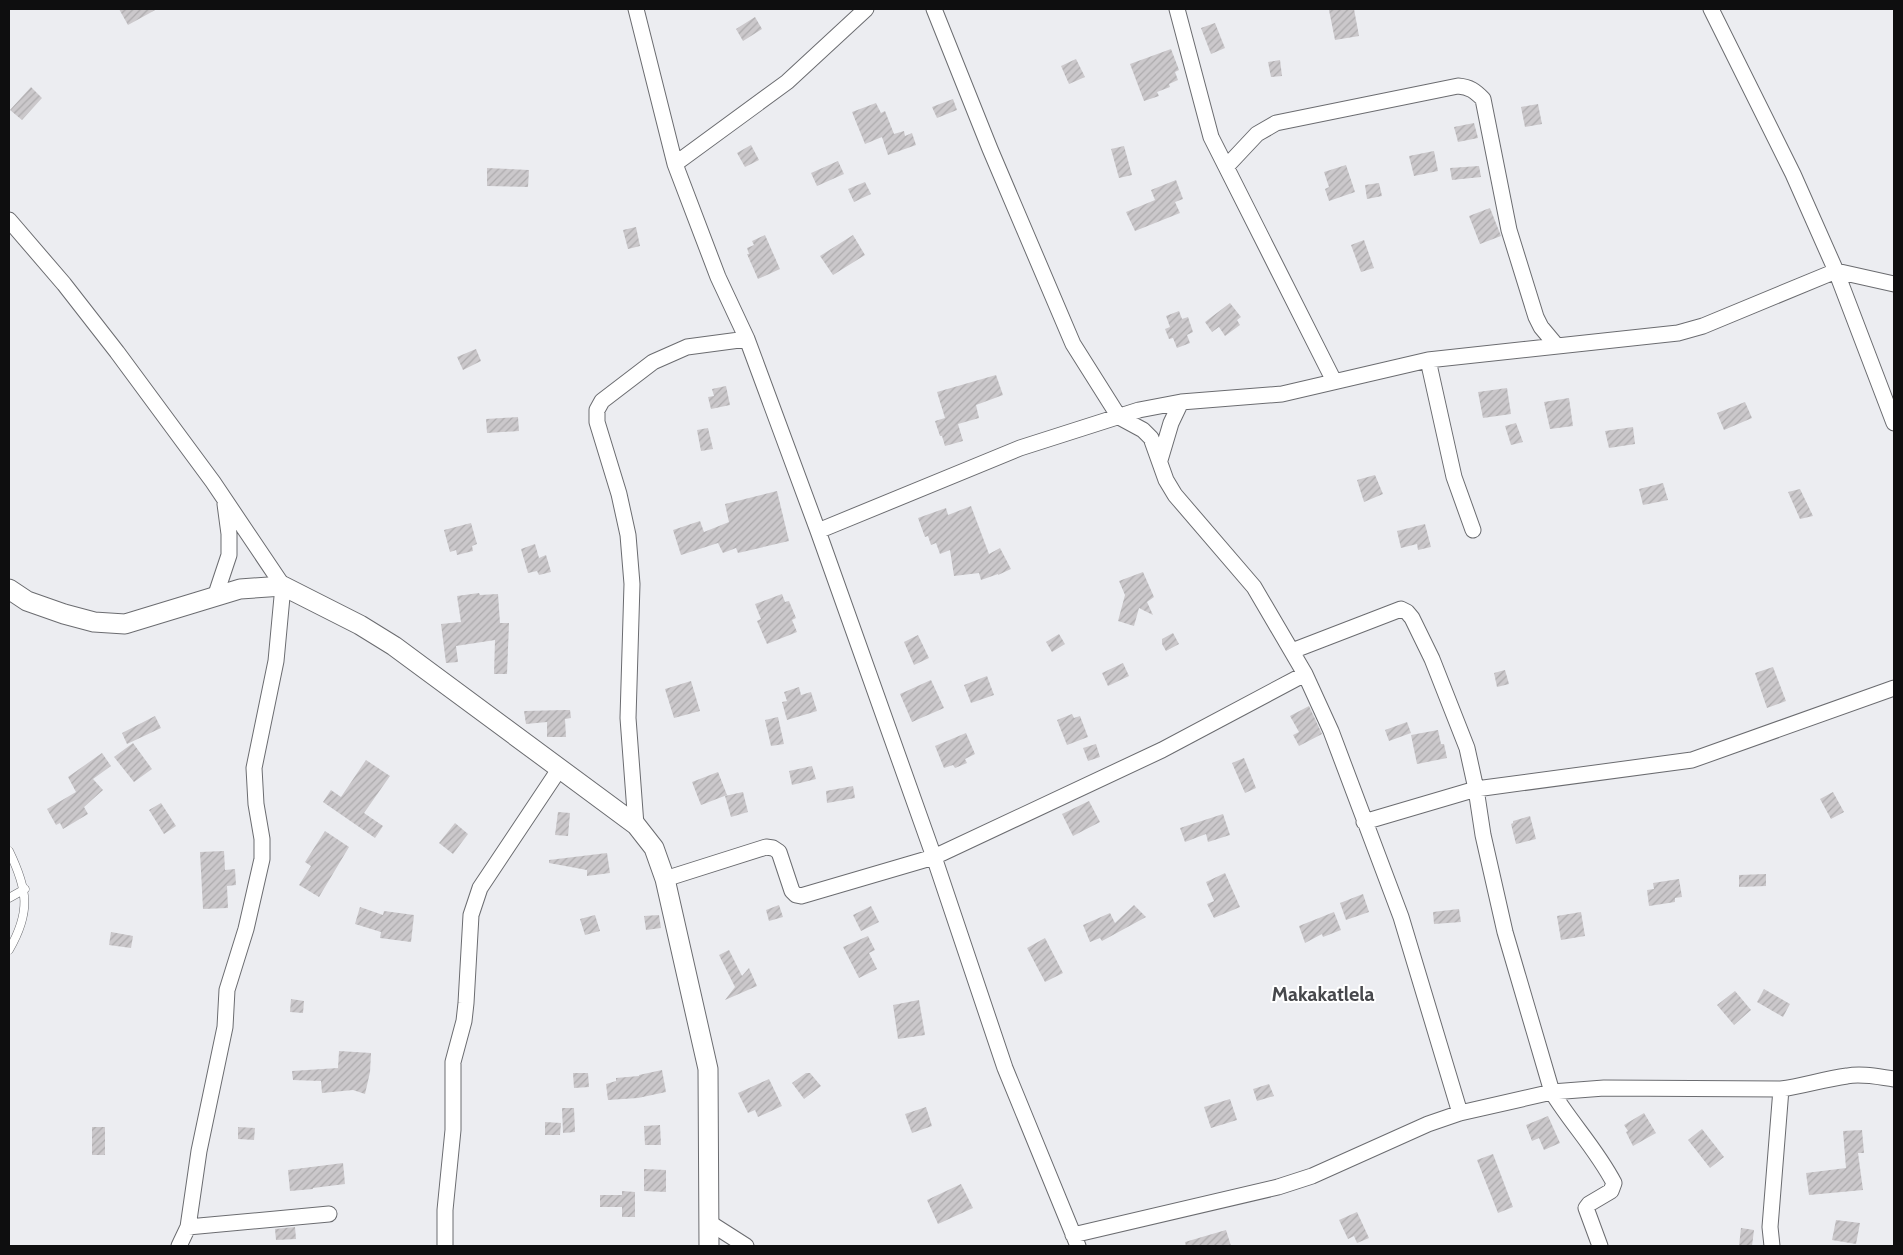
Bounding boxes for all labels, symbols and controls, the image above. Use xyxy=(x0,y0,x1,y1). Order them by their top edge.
district label: Makakatlela xyxy=(1271,982,1375,1006)

